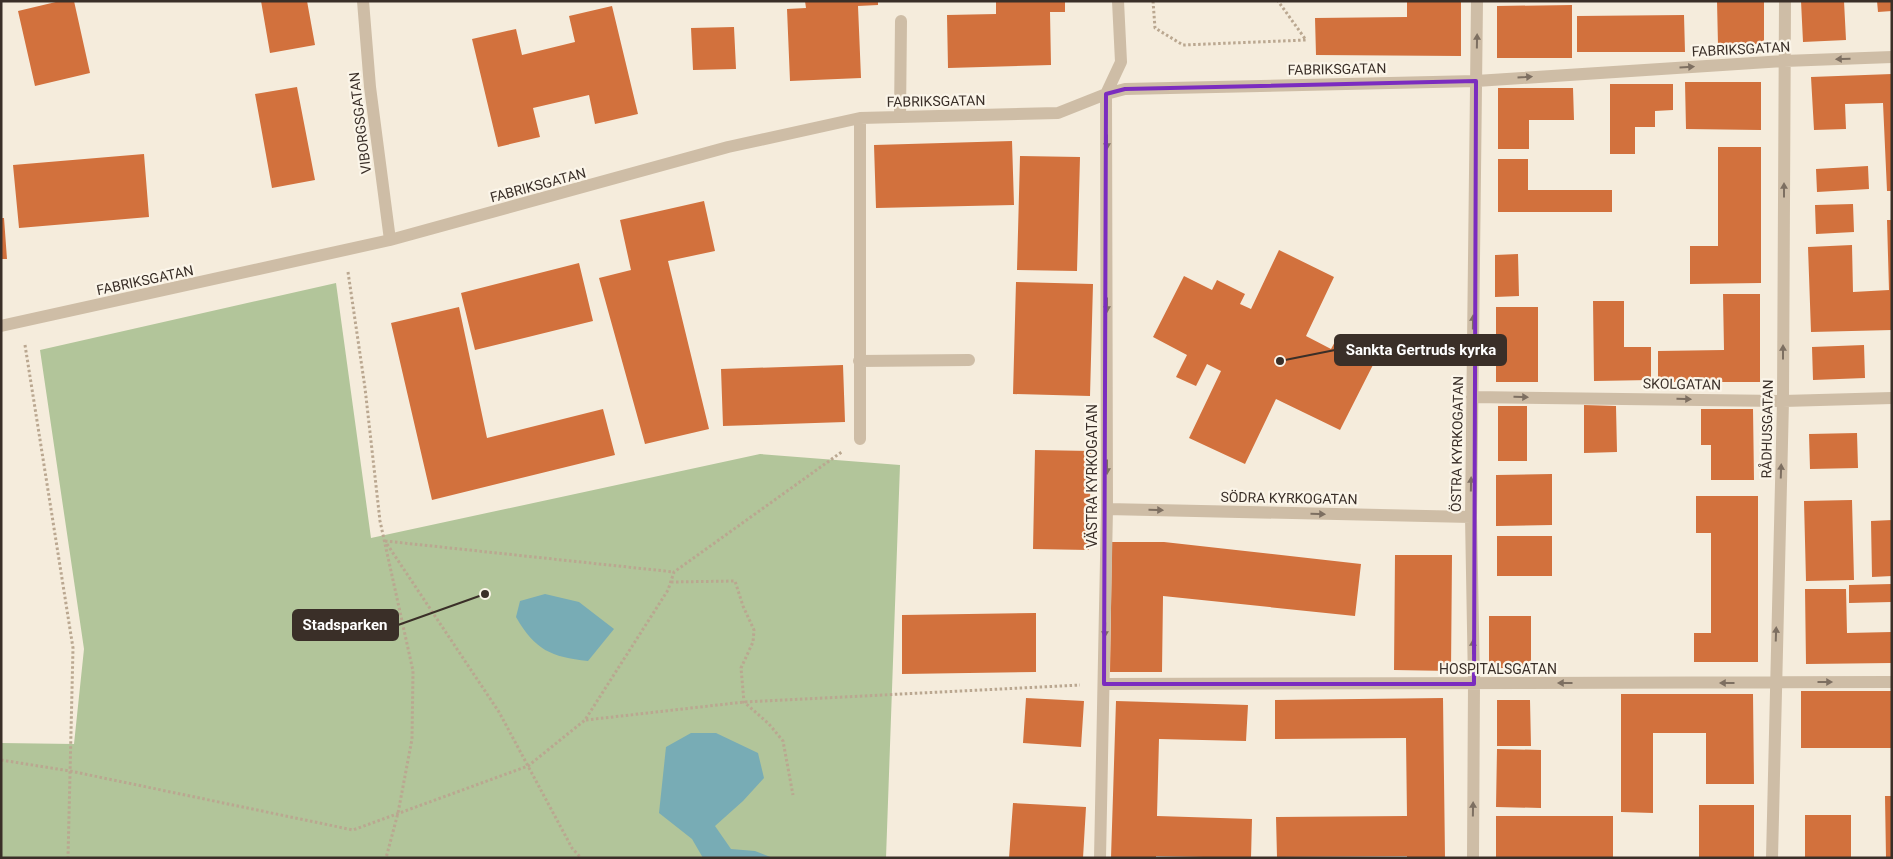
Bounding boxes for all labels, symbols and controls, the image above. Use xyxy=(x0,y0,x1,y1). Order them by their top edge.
one-way arrow xyxy=(1473,33,1481,49)
street label: FABRIKSGATAN xyxy=(1691,38,1791,60)
one-way arrow xyxy=(1835,55,1851,63)
street label: FABRIKSGATAN xyxy=(1288,60,1386,78)
one-way arrow xyxy=(1679,63,1695,71)
street label: VIBORGSGATAN xyxy=(346,71,374,175)
one-way arrow xyxy=(1517,73,1533,81)
street label: FABRIKSGATAN xyxy=(887,92,985,110)
one-way arrow xyxy=(1103,135,1111,151)
street label: FABRIKSGATAN xyxy=(488,165,588,205)
one-way arrow xyxy=(1780,181,1788,197)
street label: FABRIKSGATAN xyxy=(95,262,195,298)
one-way arrow xyxy=(1103,297,1111,313)
one-way arrow xyxy=(1469,313,1477,329)
callout: Sankta Gertruds kyrka xyxy=(1335,335,1506,365)
text: Sankta Gertruds kyrka xyxy=(1346,341,1496,359)
one-way arrow xyxy=(1779,344,1787,360)
street label: SKOLGATAN xyxy=(1643,375,1721,393)
street label: ÖSTRA KYRKOGATAN xyxy=(1448,376,1466,512)
street label: RÅDHUSGATAN xyxy=(1757,379,1776,479)
one-way arrow xyxy=(1513,393,1529,401)
one-way arrow xyxy=(1676,396,1692,404)
street label: VÄSTRA KYRKOGATAN xyxy=(1084,404,1100,548)
one-way arrow xyxy=(1103,460,1111,476)
one-way arrow xyxy=(1777,463,1785,479)
one-way arrow xyxy=(1467,476,1475,492)
street label: SÖDRA KYRKOGATAN xyxy=(1220,489,1358,507)
one-way arrow xyxy=(1148,506,1164,514)
one-way arrow xyxy=(1311,510,1327,518)
callout: Stadsparken xyxy=(293,610,398,640)
text: Stadsparken xyxy=(303,616,387,634)
one-way arrow xyxy=(1101,622,1109,638)
one-way arrow xyxy=(1773,625,1781,641)
one-way arrow xyxy=(1469,638,1477,654)
street label: HOSPITALSGATAN xyxy=(1439,661,1557,677)
one-way arrow xyxy=(1817,678,1833,686)
one-way arrow xyxy=(1557,679,1573,687)
one-way arrow xyxy=(1719,679,1735,687)
one-way arrow xyxy=(1469,801,1477,817)

